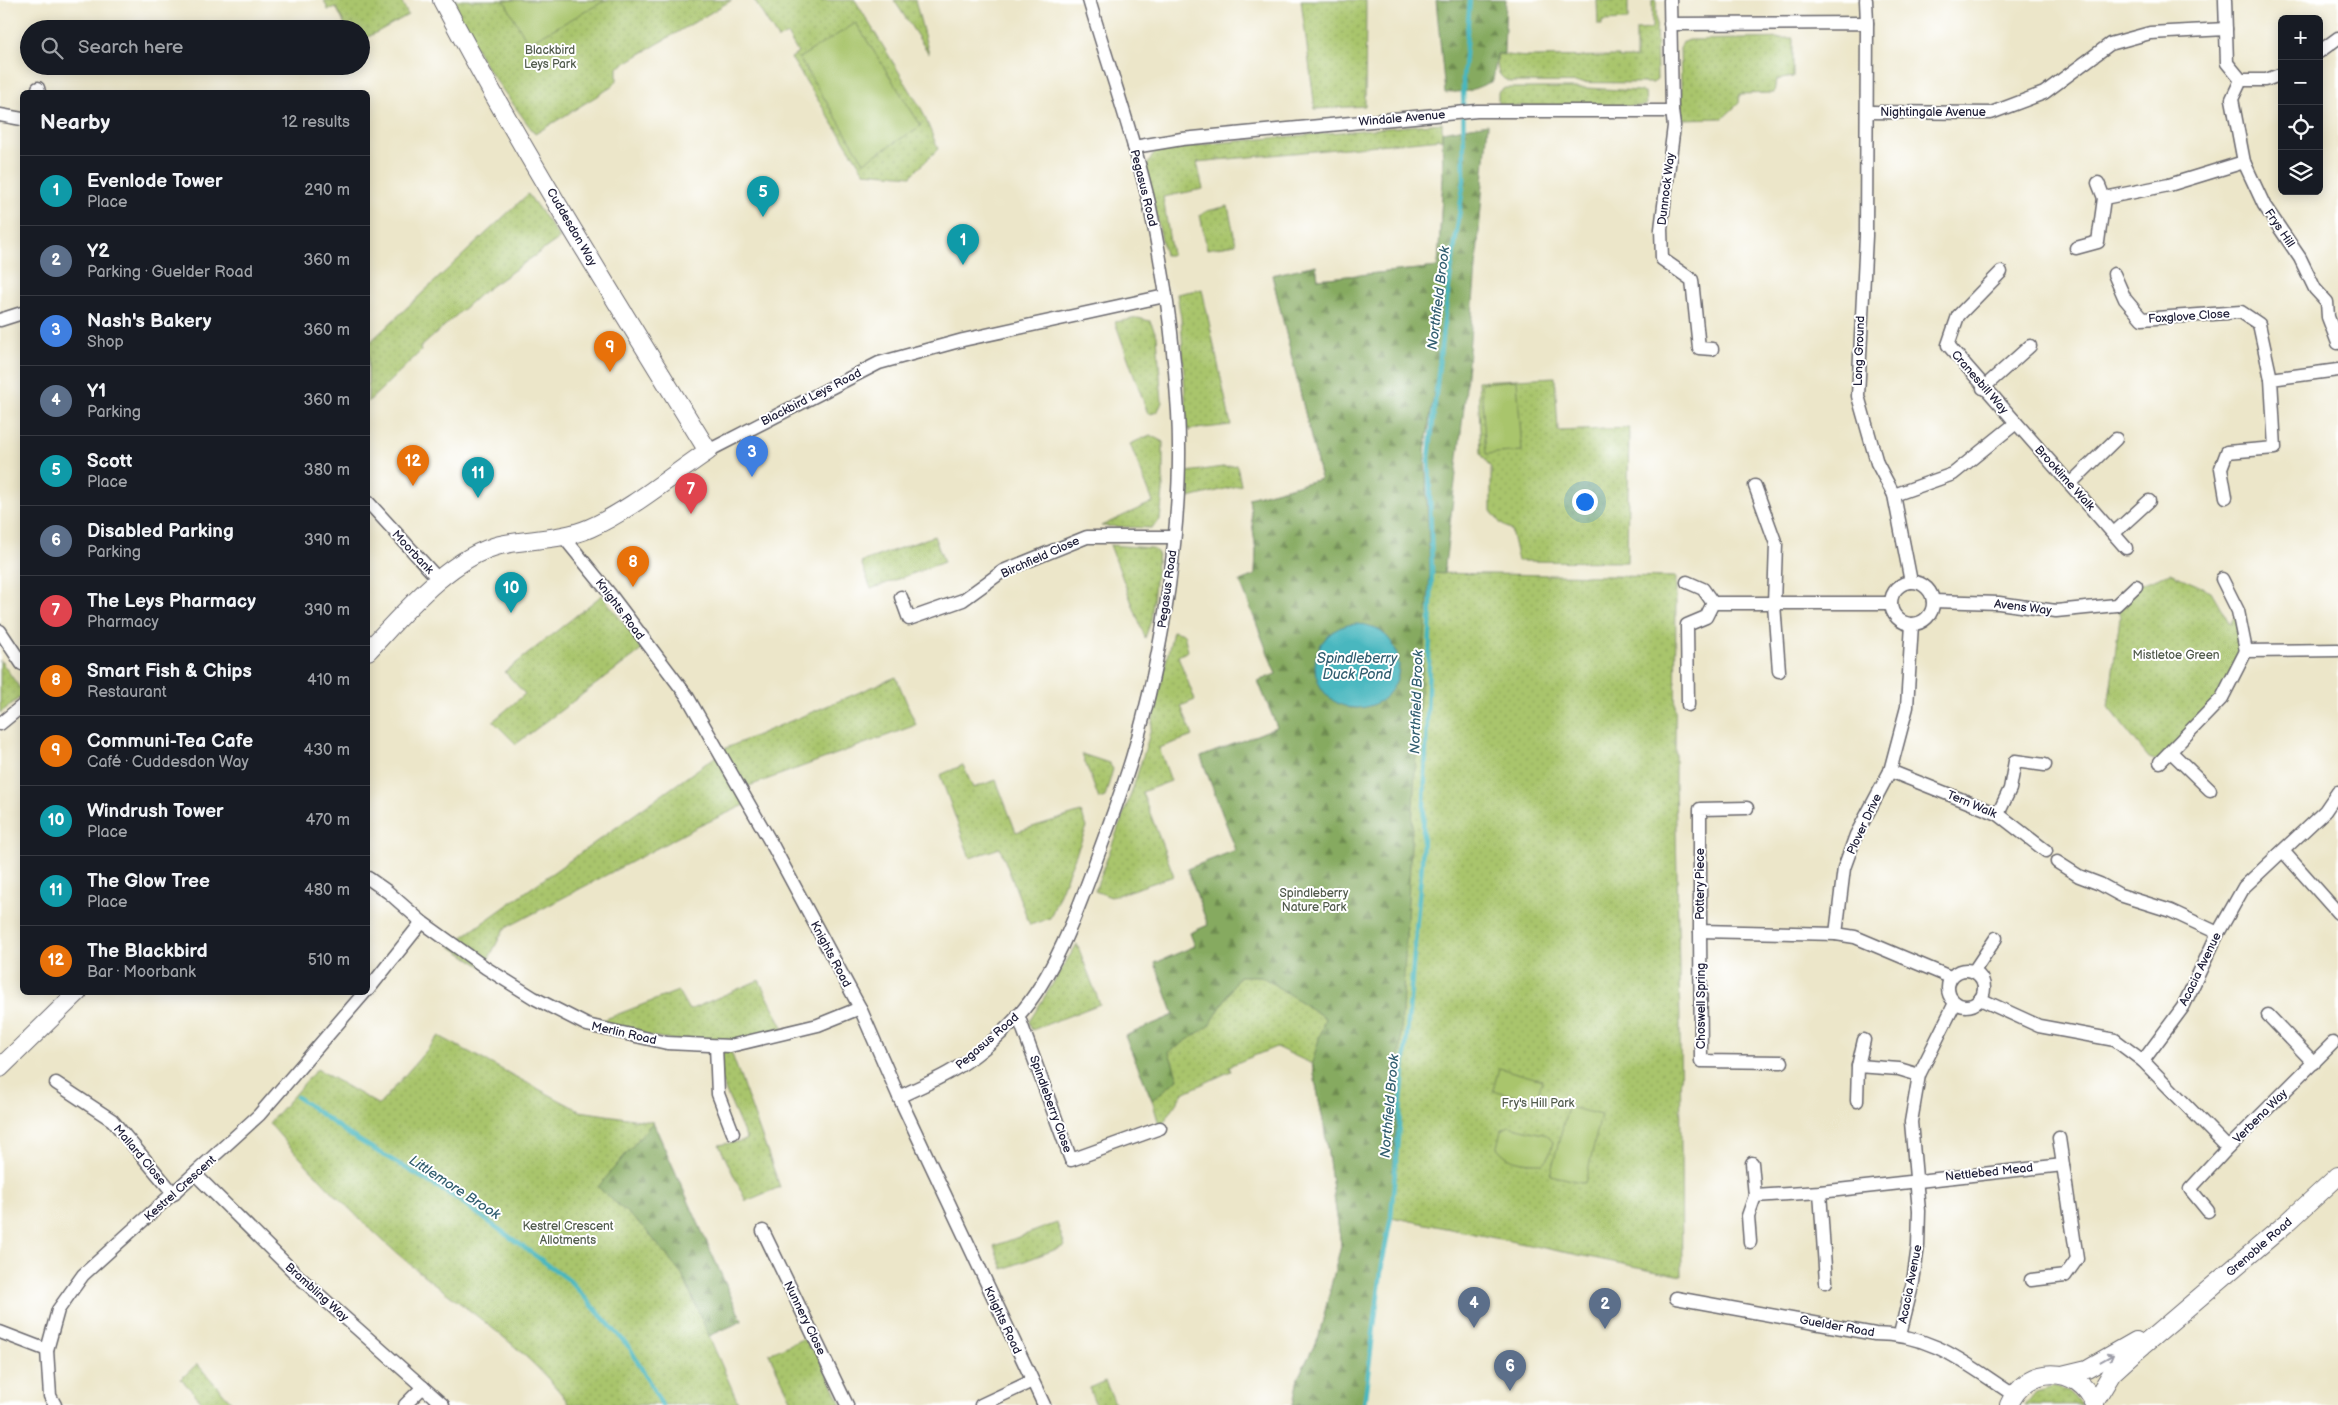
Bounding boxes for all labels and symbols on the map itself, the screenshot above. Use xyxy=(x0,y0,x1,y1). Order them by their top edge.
park label: Blackbird Leys Park xyxy=(524,43,576,72)
street label: Nightingale Avenue xyxy=(1880,105,1986,120)
street label: Windale Avenue xyxy=(1358,107,1446,130)
street label: Pegasus Road xyxy=(1127,148,1160,228)
street label: Dunnock Way xyxy=(1655,151,1678,226)
pin: 5 xyxy=(747,176,779,217)
street label: Cuddesdon Way xyxy=(543,186,600,269)
street label: Frys Hill xyxy=(2261,206,2298,251)
pin: 1 xyxy=(947,224,979,265)
water label: Northfield Brook xyxy=(1424,244,1453,351)
street label: Foxglove Close xyxy=(2148,306,2230,327)
street label: Long Ground xyxy=(1851,315,1868,386)
pin: 9 xyxy=(594,331,626,372)
street label: Cranesbill Way xyxy=(1948,347,2012,418)
street label: Blackbird Leys Road xyxy=(759,366,864,429)
pin: 3 xyxy=(736,436,768,477)
street label: Brooklime Walk xyxy=(2031,443,2098,514)
pin: 12 xyxy=(397,445,429,486)
pin: 11 xyxy=(462,457,494,498)
pin: 7 xyxy=(675,473,707,514)
your location xyxy=(1572,489,1598,515)
street label: Moorbank xyxy=(389,527,437,577)
street label: Birchfield Close xyxy=(998,533,1082,582)
pin: 8 xyxy=(617,546,649,587)
street label: Pegasus Road xyxy=(1155,549,1180,629)
pin: 10 xyxy=(495,572,527,613)
street label: Knights Road xyxy=(592,576,648,643)
street label: Avens Way xyxy=(1993,597,2053,619)
park label: Mistletoe Green xyxy=(2132,648,2220,663)
water label: Northfield Brook xyxy=(1406,649,1427,754)
water label: Spindleberry Duck Pond xyxy=(1317,650,1398,683)
street label: Tern Walk xyxy=(1945,787,1999,822)
street label: Plover Drive xyxy=(1844,791,1885,857)
street label: Pottery Piece xyxy=(1693,848,1708,920)
park label: Spindleberry Nature Park xyxy=(1280,886,1349,915)
street label: Knights Road xyxy=(807,919,854,990)
street label: Acacia Avenue xyxy=(2176,930,2225,1008)
street label: Choswell Spring xyxy=(1694,963,1709,1049)
street label: Pegasus Road xyxy=(953,1010,1022,1073)
street label: Merlin Road xyxy=(590,1019,658,1048)
water label: Northfield Brook xyxy=(1376,1052,1403,1159)
street label: Spindleberry Close xyxy=(1026,1053,1075,1155)
street label: Verbena Way xyxy=(2230,1086,2291,1147)
park label: Fry's Hill Park xyxy=(1502,1096,1575,1111)
street label: Mallard Close xyxy=(110,1122,169,1189)
street label: Kestrel Crescent xyxy=(141,1152,219,1224)
water label: Littlemore Brook xyxy=(406,1152,504,1224)
street label: Nettlebed Mead xyxy=(1944,1160,2034,1185)
street label: Grenoble Road xyxy=(2223,1215,2295,1280)
park label: Kestrel Crescent Allotments xyxy=(522,1219,614,1248)
street label: Acacia Avenue xyxy=(1896,1244,1925,1325)
street label: Brambling Way xyxy=(282,1260,352,1325)
street label: Nunnery Close xyxy=(780,1279,829,1358)
street label: Knights Road xyxy=(980,1284,1025,1356)
pin: 4 xyxy=(1458,1287,1490,1328)
pin: 2 xyxy=(1589,1288,1621,1329)
street label: Guelder Road xyxy=(1798,1313,1876,1340)
pin: 6 xyxy=(1494,1350,1526,1391)
one-way arrow xyxy=(2099,1353,2114,1362)

